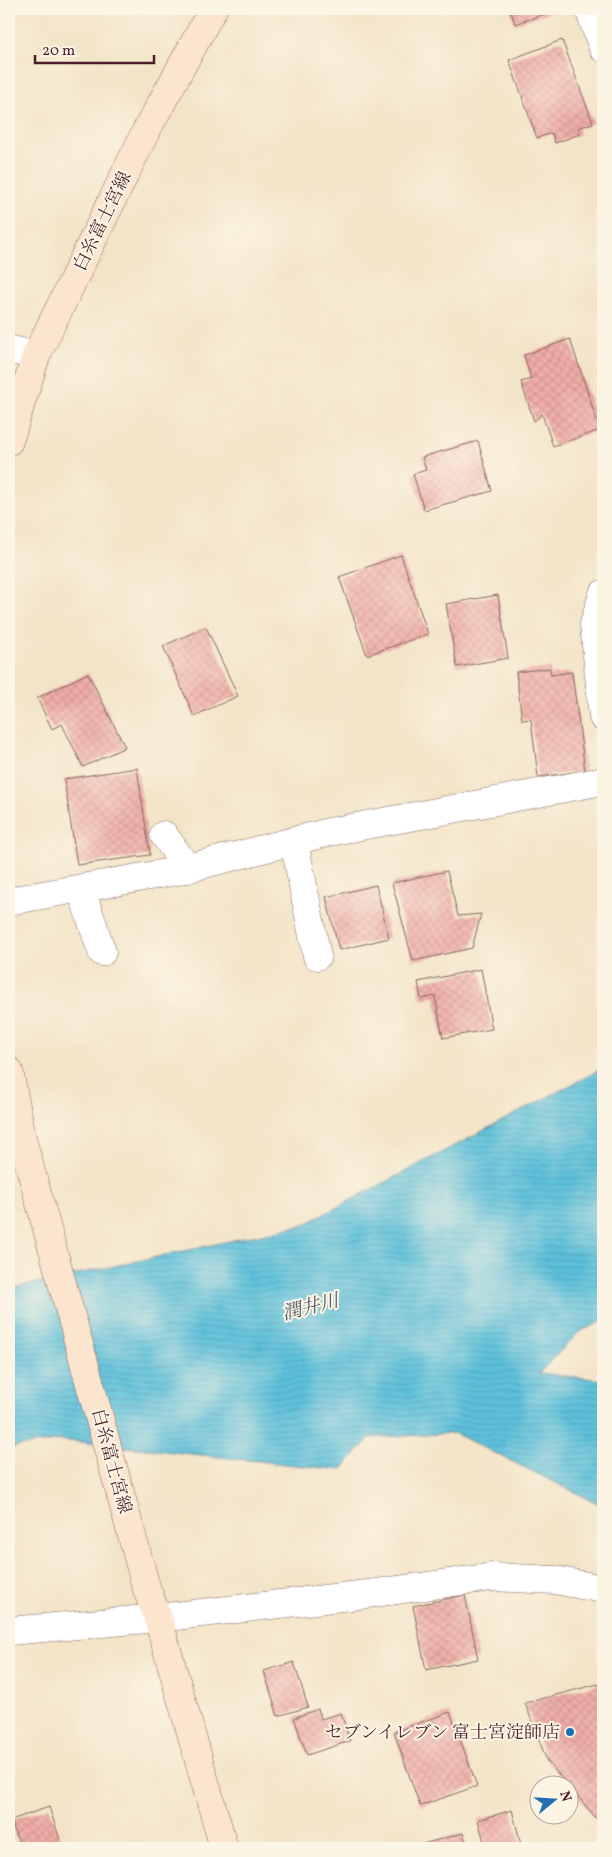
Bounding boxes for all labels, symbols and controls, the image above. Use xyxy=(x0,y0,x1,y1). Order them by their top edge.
scale bar xyxy=(35,32,154,64)
text: 20 m xyxy=(42,41,75,62)
street label: 白糸富士宮線 xyxy=(68,168,138,276)
water label: 潤井川 xyxy=(280,1288,343,1327)
street label: 白糸富士宮線 xyxy=(85,1406,137,1517)
place label: セブンイレブン 富士宮淀師店 xyxy=(325,1721,560,1746)
marker: セブンイレブン 富士宮淀師店 xyxy=(564,1726,576,1738)
north arrow xyxy=(530,1774,580,1824)
text: N xyxy=(554,1789,576,1804)

